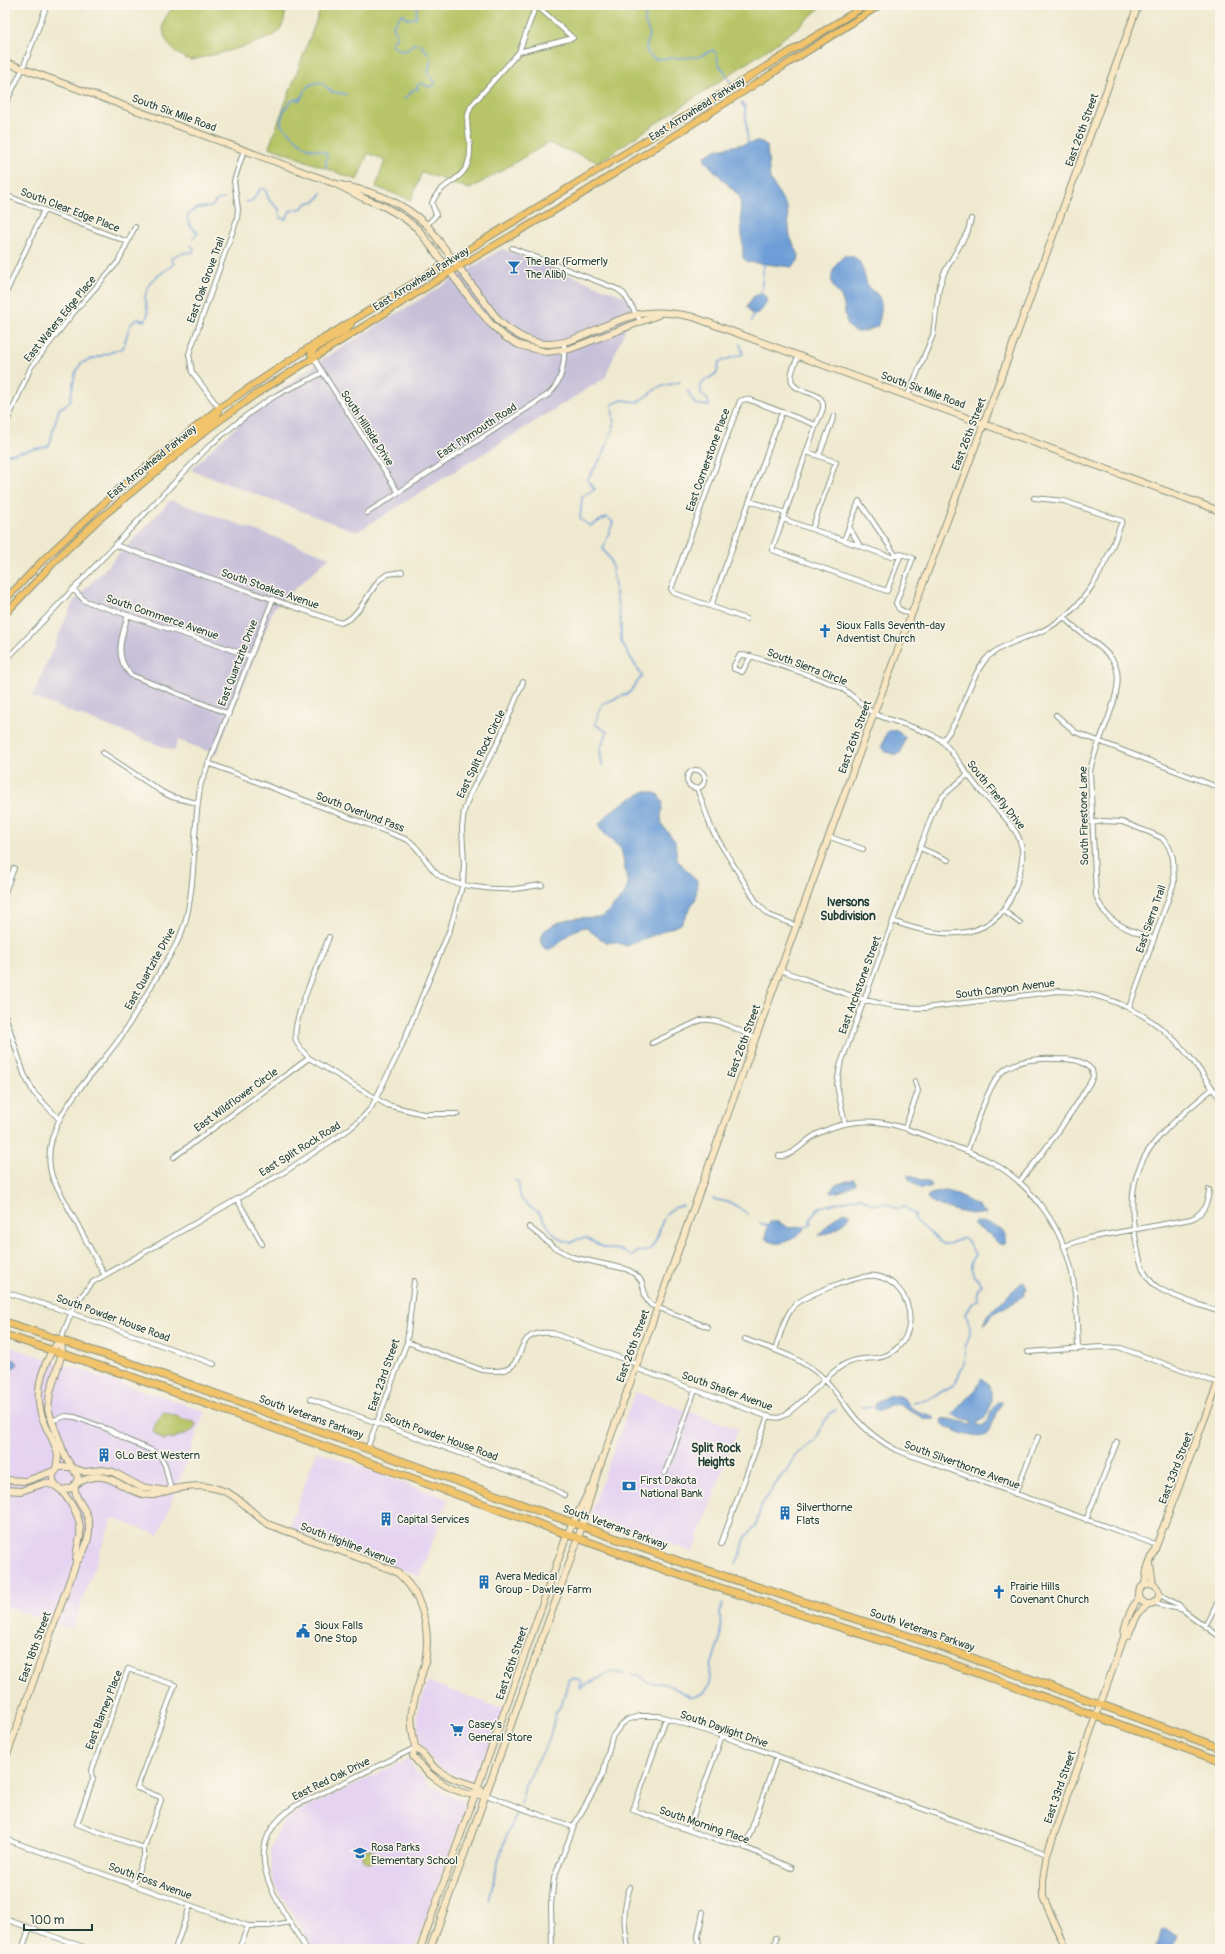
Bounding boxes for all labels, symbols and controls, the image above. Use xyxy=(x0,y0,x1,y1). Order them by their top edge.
street label: East Arrowhead Parkway xyxy=(647,74,748,144)
street label: East 26th Street xyxy=(1063,91,1101,168)
street label: South Six Mile Road xyxy=(130,92,218,134)
street label: South Clear Edge Place xyxy=(19,185,122,235)
street label: East Oak Grove Trail xyxy=(184,235,228,325)
street label: East Arrowhead Parkway xyxy=(371,244,472,314)
place label: The Bar (Formerly The Alibi) xyxy=(525,255,608,281)
bar icon: The Bar (Formerly The Alibi) xyxy=(506,259,522,275)
street label: East Waters Edge Place xyxy=(21,273,99,365)
street label: South Six Mile Road xyxy=(879,369,967,411)
street label: South Hillside Drive xyxy=(338,388,397,469)
street label: East 26th Street xyxy=(949,395,989,472)
street label: East Plymouth Road xyxy=(435,401,519,461)
street label: East Cornerstone Place xyxy=(683,406,733,513)
street label: East Arrowhead Parkway xyxy=(105,422,199,502)
street label: South Stoakes Avenue xyxy=(219,566,321,612)
street label: South Commerce Avenue xyxy=(104,592,221,643)
street label: East Quartzite Drive xyxy=(215,617,261,708)
place label: Sioux Falls Seventh-day Adventist Church xyxy=(836,619,945,645)
church icon: Sioux Falls Seventh-day Adventist Church xyxy=(817,623,833,639)
street label: South Sierra Circle xyxy=(765,646,850,689)
street label: East 26th Street xyxy=(836,698,874,775)
street label: East Split Rock Circle xyxy=(454,707,508,800)
street label: South Firefly Drive xyxy=(964,758,1028,833)
street label: South Firestone Lane xyxy=(1077,766,1091,866)
street label: South Overlund Pass xyxy=(314,789,406,835)
street label: East Sierra Trail xyxy=(1133,883,1169,955)
district label: Iversons Subdivision xyxy=(820,895,876,924)
street label: East Quartzite Drive xyxy=(122,925,178,1012)
street label: East Archstone Street xyxy=(836,934,884,1036)
street label: South Canyon Avenue xyxy=(954,976,1056,1002)
street label: East 26th Street xyxy=(725,1002,763,1079)
street label: East Wildflower Circle xyxy=(192,1065,281,1135)
street label: East Split Rock Road xyxy=(257,1119,343,1179)
street label: South Powder House Road xyxy=(54,1291,172,1345)
street label: East 26th Street xyxy=(614,1307,652,1384)
street label: East 23rd Street xyxy=(366,1336,403,1413)
street label: South Shafer Avenue xyxy=(680,1368,775,1414)
street label: South Veterans Parkway xyxy=(257,1392,365,1442)
street label: South Powder House Road xyxy=(382,1410,500,1464)
street label: East 33rd Street xyxy=(1156,1430,1196,1506)
street label: South Silverthorne Avenue xyxy=(902,1438,1022,1492)
district label: Split Rock Heights xyxy=(691,1441,742,1470)
building icon: GLo Best Western xyxy=(96,1447,112,1463)
place label: GLo Best Western xyxy=(115,1449,200,1462)
place label: First Dakota National Bank xyxy=(640,1474,703,1500)
bank icon: First Dakota National Bank xyxy=(621,1478,637,1494)
place label: Silverthorne Flats xyxy=(796,1501,853,1527)
street label: South Veterans Parkway xyxy=(561,1502,669,1552)
building icon: Silverthorne Flats xyxy=(777,1505,793,1521)
building icon: Capital Services xyxy=(378,1511,394,1527)
place label: Capital Services xyxy=(397,1513,469,1526)
street label: South Highline Avenue xyxy=(298,1520,398,1569)
place label: Avera Medical Group - Dawley Farm xyxy=(495,1570,592,1596)
building icon: Avera Medical Group - Dawley Farm xyxy=(476,1574,492,1590)
place label: Prairie Hills Covenant Church xyxy=(1010,1580,1089,1606)
church icon: Prairie Hills Covenant Church xyxy=(991,1584,1007,1600)
street label: South Veterans Parkway xyxy=(868,1606,977,1654)
street label: East 18th Street xyxy=(16,1609,54,1684)
place label: Sioux Falls One Stop xyxy=(314,1619,363,1645)
public building icon: Sioux Falls One Stop xyxy=(295,1623,311,1639)
street label: East 26th Street xyxy=(493,1624,531,1701)
street label: East Blarney Place xyxy=(83,1668,125,1752)
street label: South Daylight Drive xyxy=(678,1708,770,1750)
place label: Casey's General Store xyxy=(468,1718,533,1744)
supermarket icon: Casey's General Store xyxy=(449,1722,465,1738)
street label: East 33rd Street xyxy=(1041,1748,1079,1825)
street label: East Red Oak Drive xyxy=(290,1754,372,1803)
street label: South Morning Place xyxy=(657,1803,751,1847)
place label: Rosa Parks Elementary School xyxy=(371,1841,458,1867)
school or university icon: Rosa Parks Elementary School xyxy=(352,1845,368,1861)
street label: South Foss Avenue xyxy=(106,1860,194,1902)
scale bar xyxy=(24,1906,92,1932)
text: 100 m xyxy=(30,1913,65,1928)

